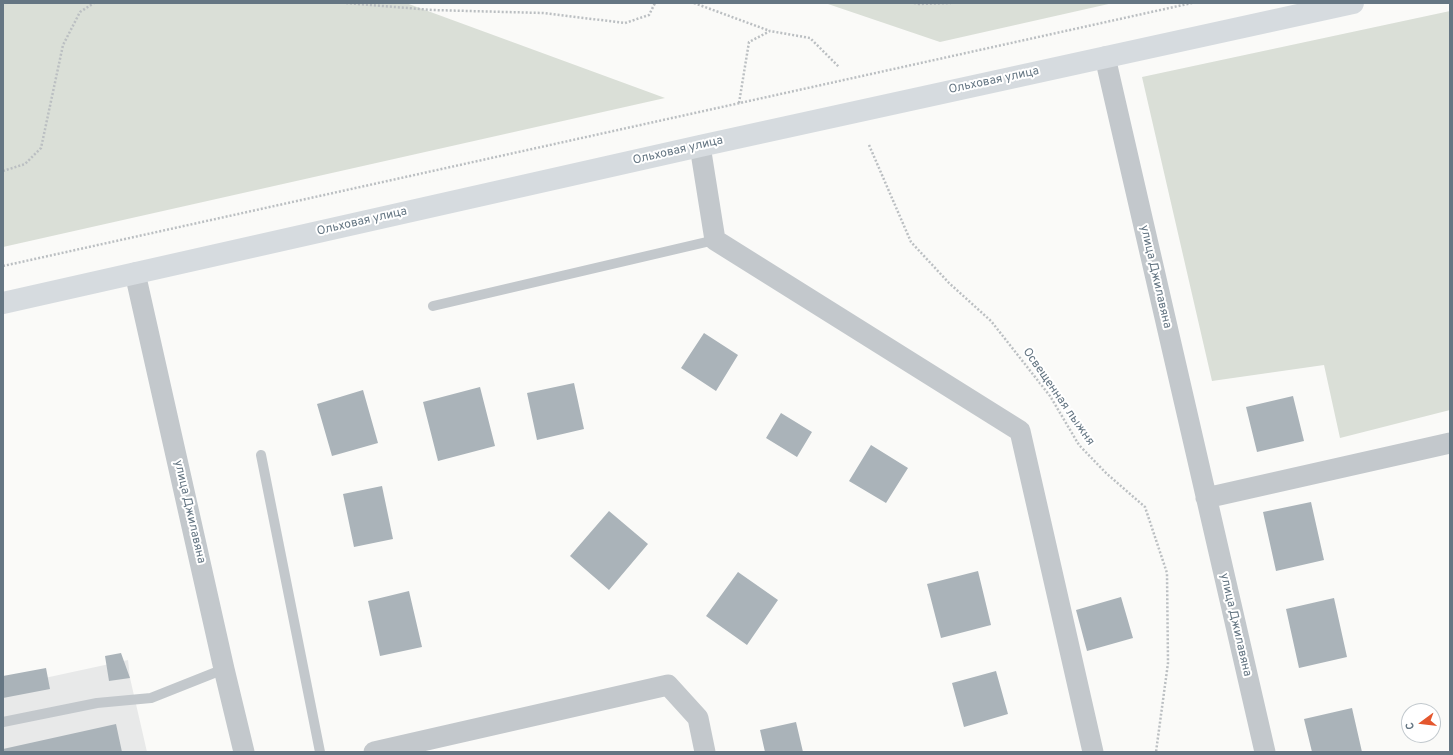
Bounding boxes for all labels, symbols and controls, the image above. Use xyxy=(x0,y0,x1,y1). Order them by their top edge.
street label: Ольховая улица xyxy=(947,64,1041,98)
street label: Ольховая улица xyxy=(632,134,724,168)
street label: Ольховая улица xyxy=(316,205,408,239)
street label: улица Джилавяна xyxy=(1136,224,1174,330)
street label: Освещенная лыжня xyxy=(1019,345,1097,449)
street label: улица Джилавяна xyxy=(170,459,208,565)
street label: улица Джилавяна xyxy=(1216,572,1254,678)
north arrow xyxy=(1401,703,1441,743)
text: С xyxy=(1403,721,1418,731)

